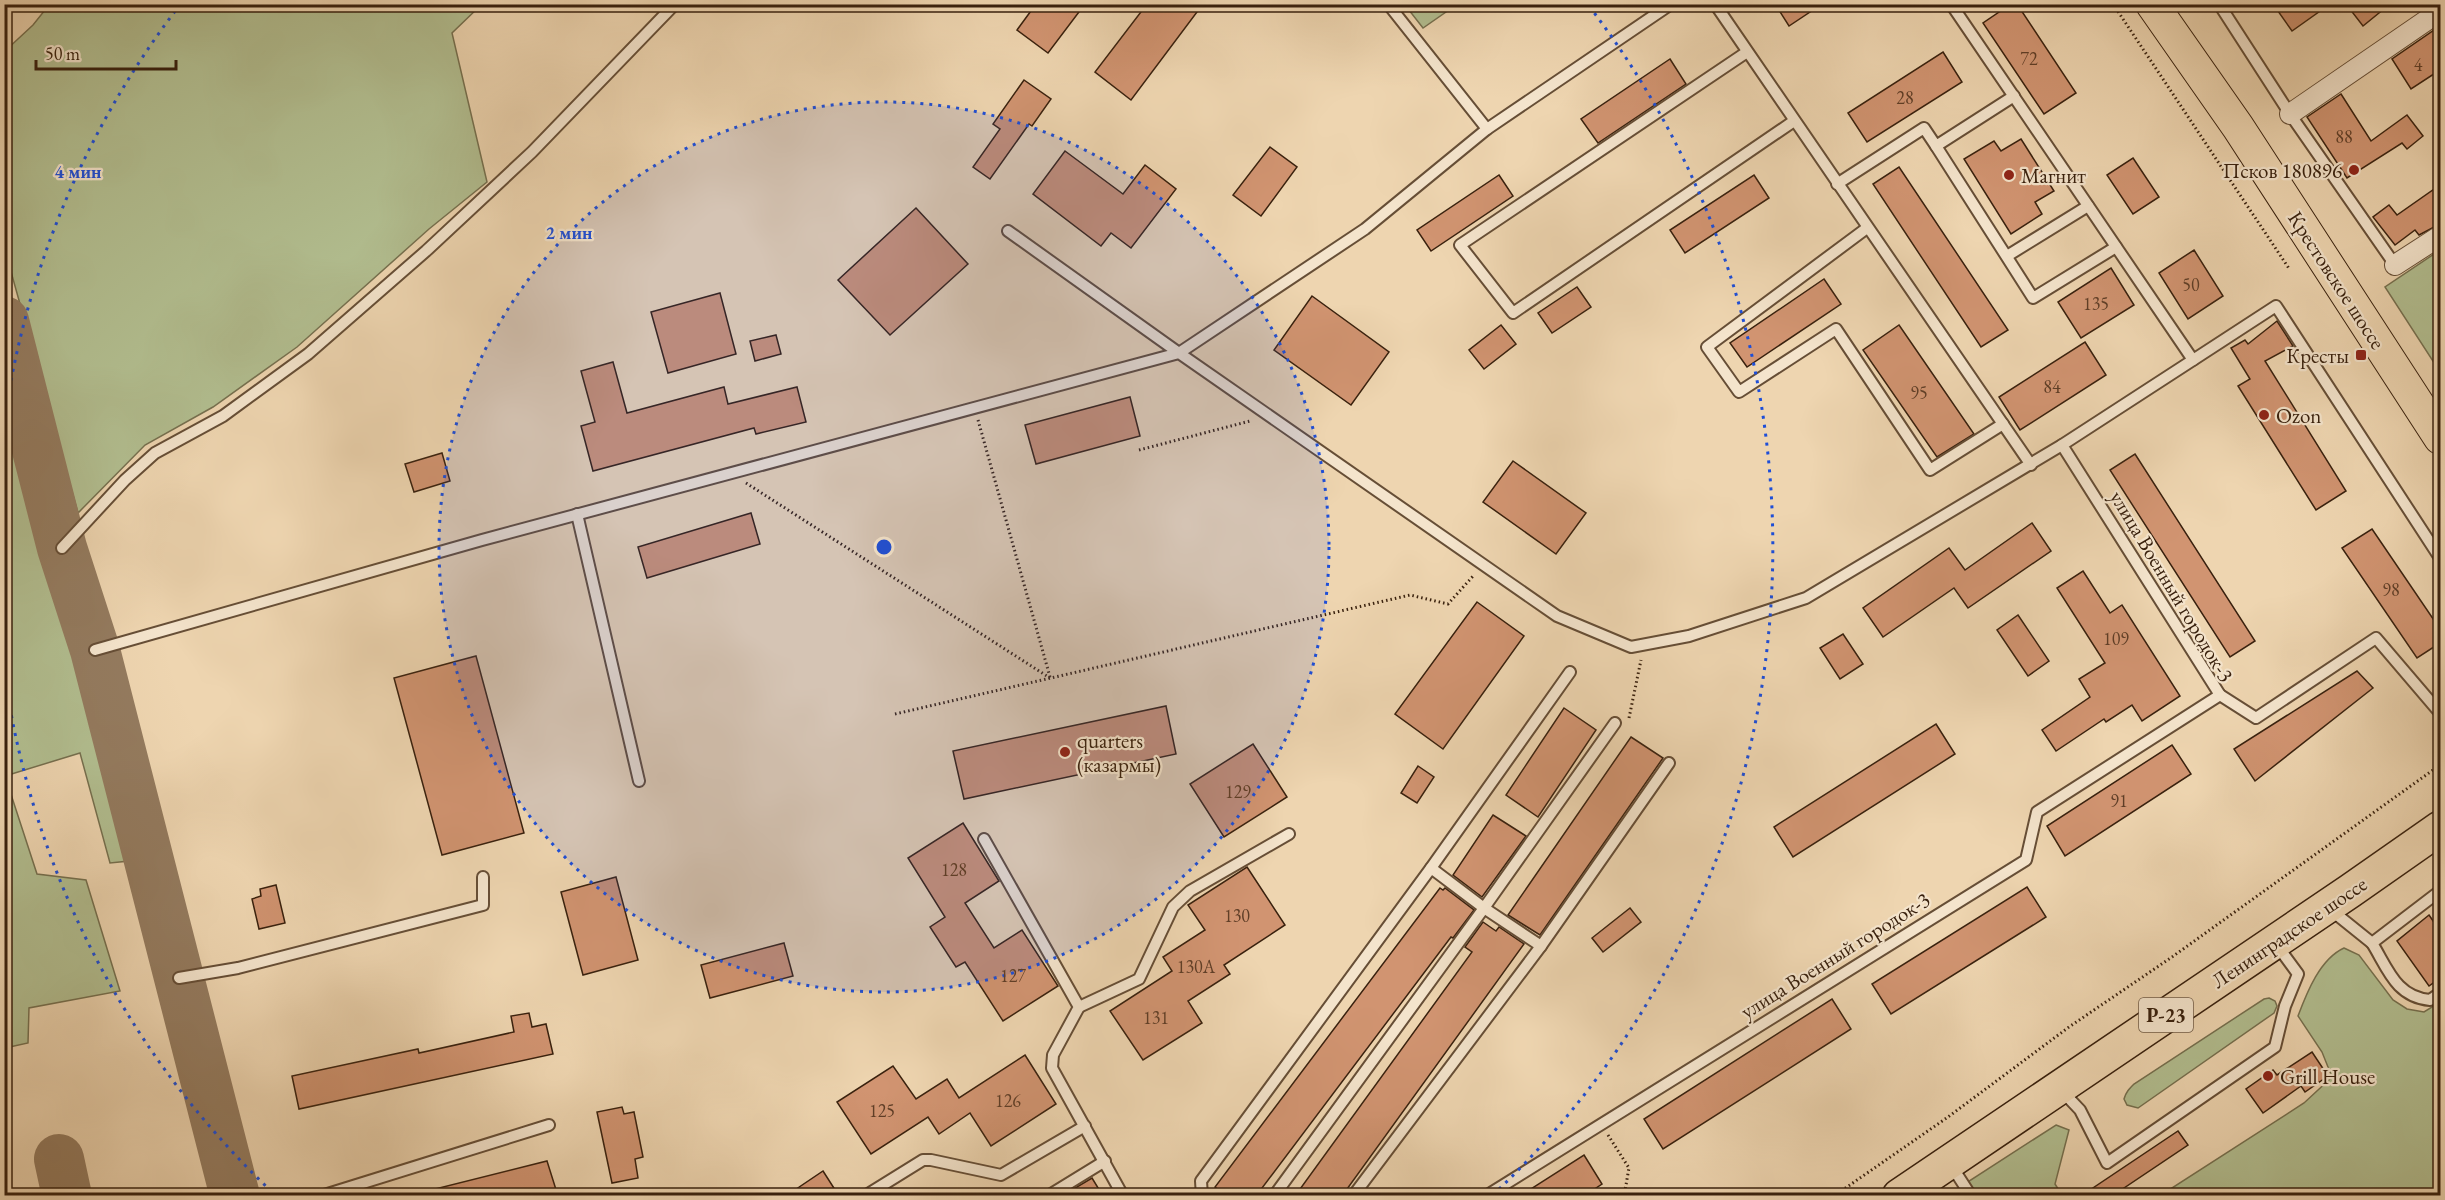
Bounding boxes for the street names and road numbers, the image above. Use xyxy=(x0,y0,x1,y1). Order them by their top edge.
street label: Крестовское шоссе xyxy=(2282,206,2392,354)
street label: улица Военный городок-3 xyxy=(2104,485,2240,687)
street label: Ленинградское шоссе xyxy=(2206,870,2372,994)
street label: улица Военный городок-3 xyxy=(1735,886,1935,1024)
road number: Р-23 xyxy=(2139,998,2193,1032)

